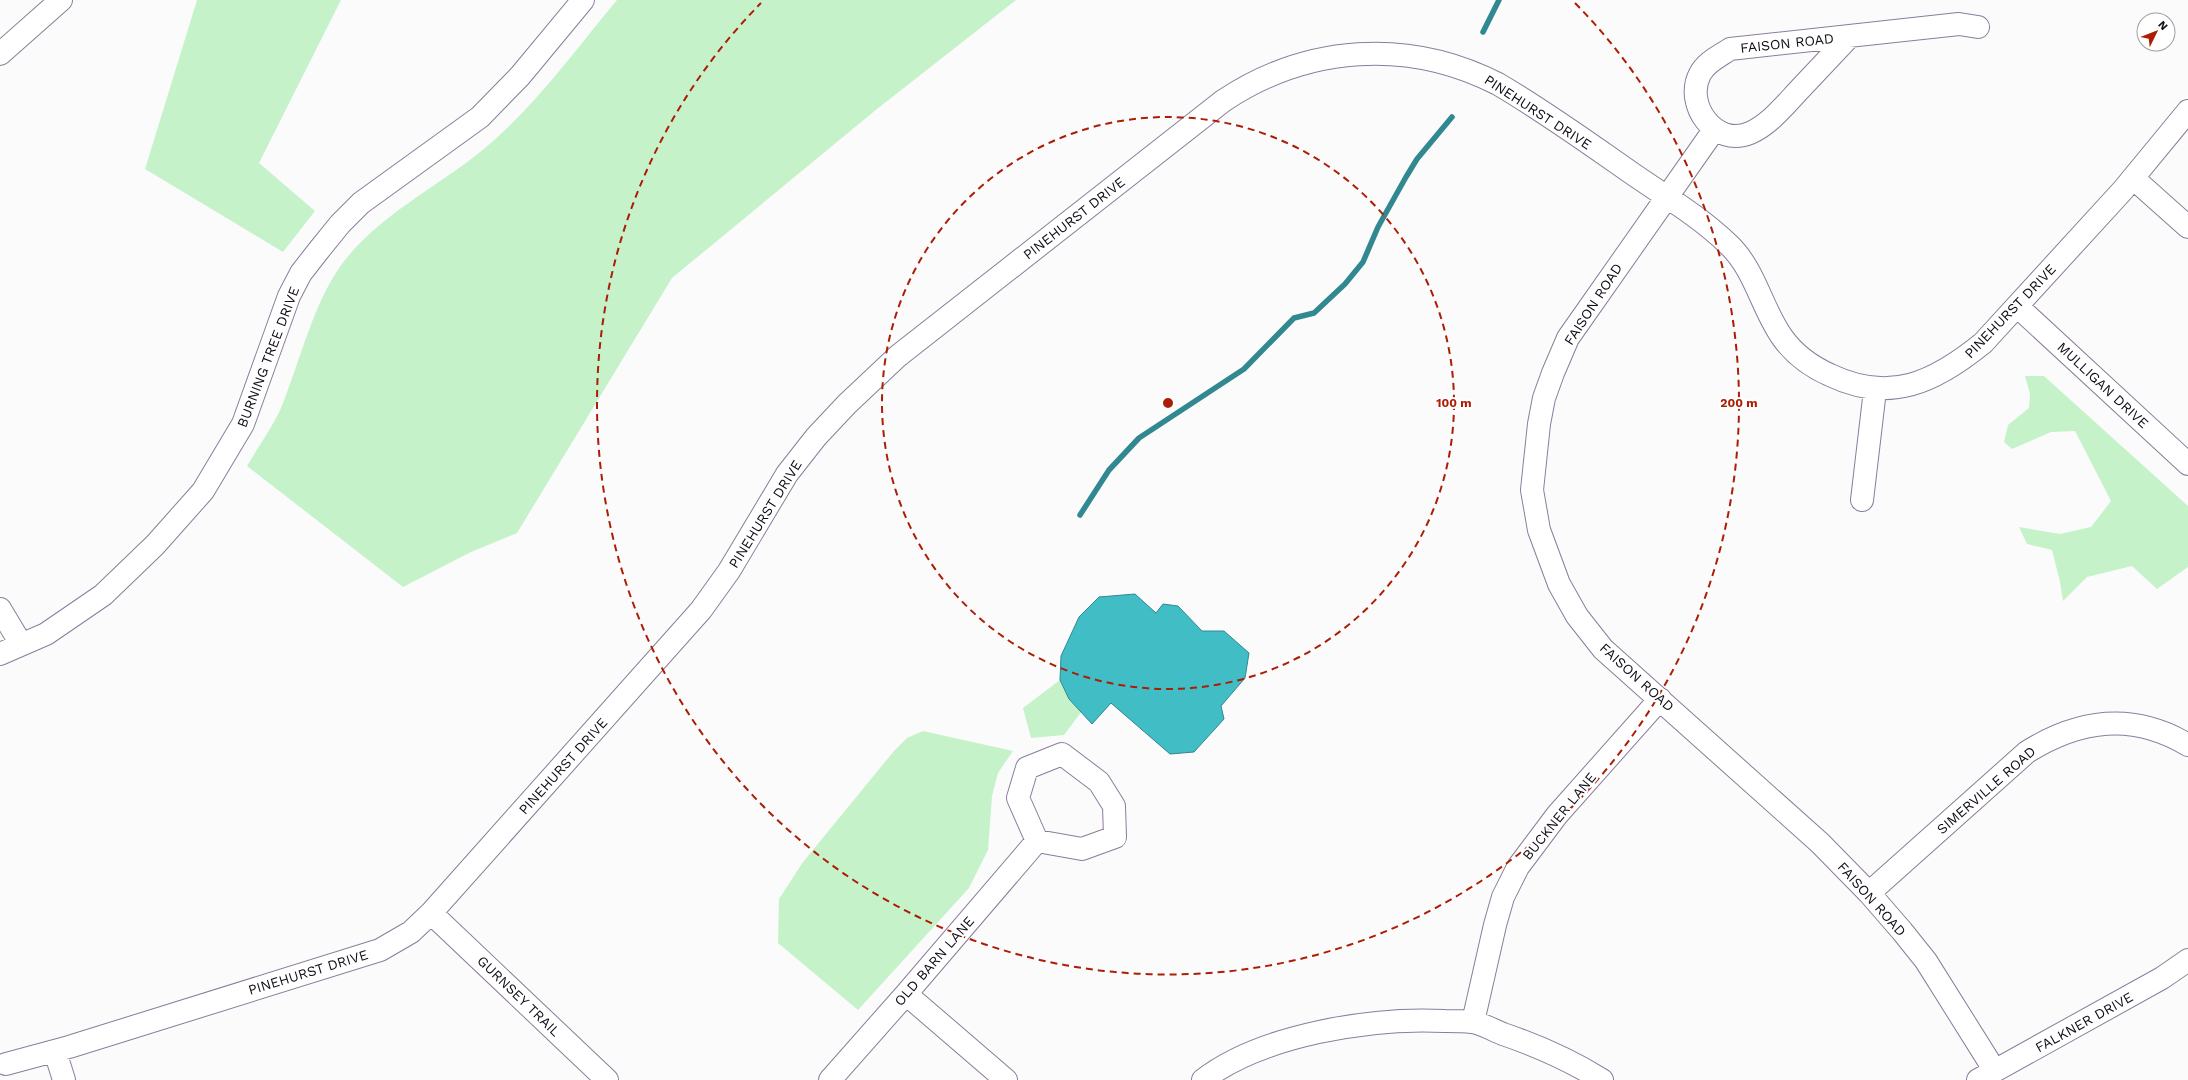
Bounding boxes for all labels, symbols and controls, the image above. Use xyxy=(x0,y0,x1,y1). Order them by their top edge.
north arrow xyxy=(2136,12,2176,52)
text: N xyxy=(2155,18,2170,33)
street label: FAISON ROAD xyxy=(1739,30,1835,56)
street label: PINEHURST DRIVE xyxy=(1481,71,1595,153)
street label: PINEHURST DRIVE xyxy=(1020,173,1128,263)
street label: FAISON ROAD xyxy=(1561,260,1625,348)
street label: PINEHURST DRIVE xyxy=(1961,261,2059,361)
street label: BURNING TREE DRIVE xyxy=(234,284,302,430)
street label: MULLIGAN DRIVE xyxy=(2054,339,2152,431)
centre of rings xyxy=(1161,396,1175,410)
text: 100 m xyxy=(1436,396,1472,410)
text: 200 m xyxy=(1720,396,1758,410)
street label: PINEHURST DRIVE xyxy=(725,457,805,571)
street label: FAISON ROAD xyxy=(1597,640,1677,714)
street label: PINEHURST DRIVE xyxy=(515,714,611,818)
street label: SIMERVILLE ROAD xyxy=(1933,743,2039,837)
street label: BUCKNER LANE xyxy=(1519,769,1599,863)
street label: FAISON ROAD xyxy=(1835,859,1909,939)
street label: OLD BARN LANE xyxy=(891,913,977,1009)
street label: PINEHURST DRIVE xyxy=(246,946,370,998)
street label: GURNSEY TRAIL xyxy=(474,952,564,1040)
street label: FALKNER DRIVE xyxy=(2032,989,2136,1055)

